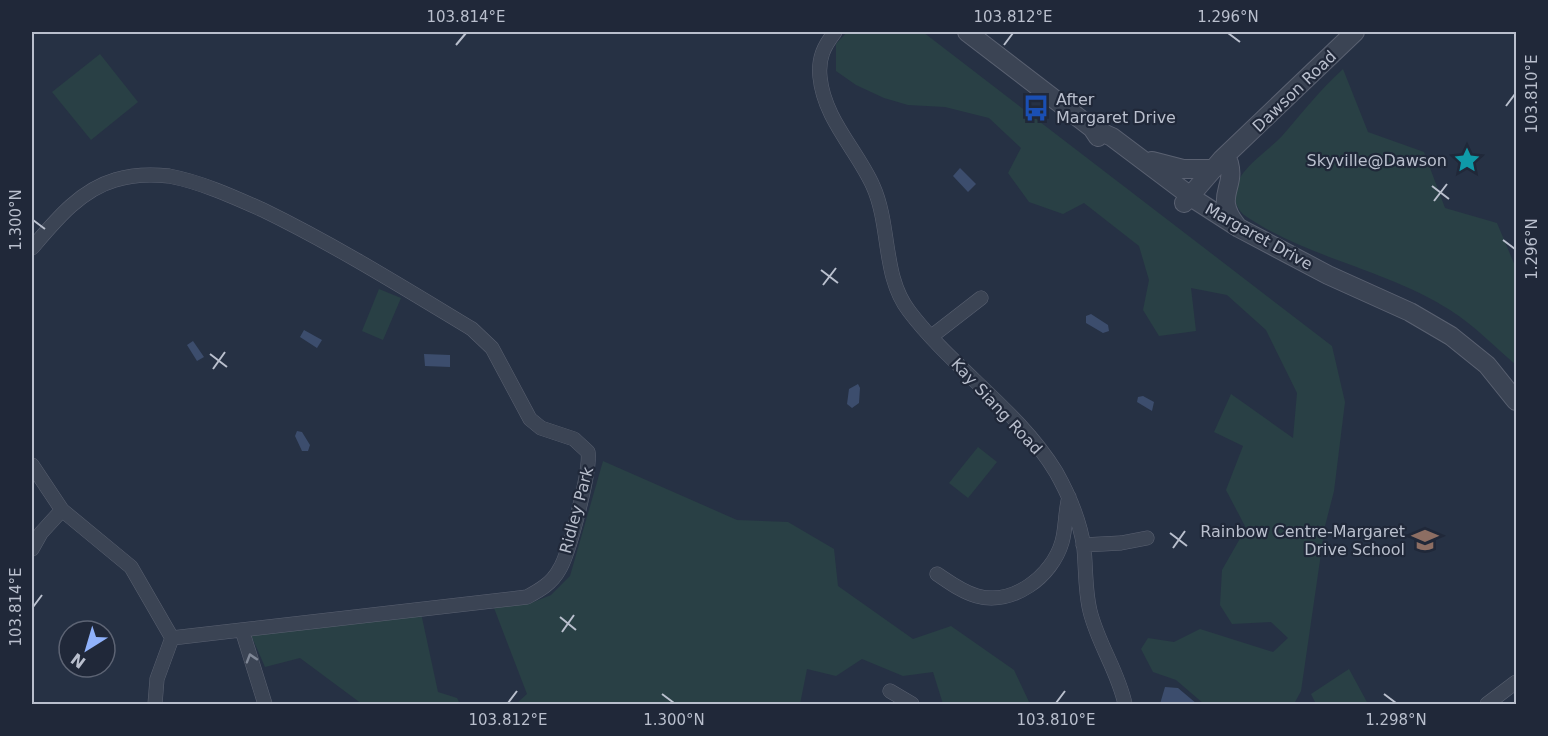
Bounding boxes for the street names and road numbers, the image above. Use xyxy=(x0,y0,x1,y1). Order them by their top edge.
street label: Dawson Road xyxy=(1249,47,1340,136)
street label: Margaret Drive xyxy=(1202,199,1316,274)
street label: Kay Siang Road xyxy=(947,354,1046,458)
street label: Ridley Park xyxy=(556,464,597,556)

